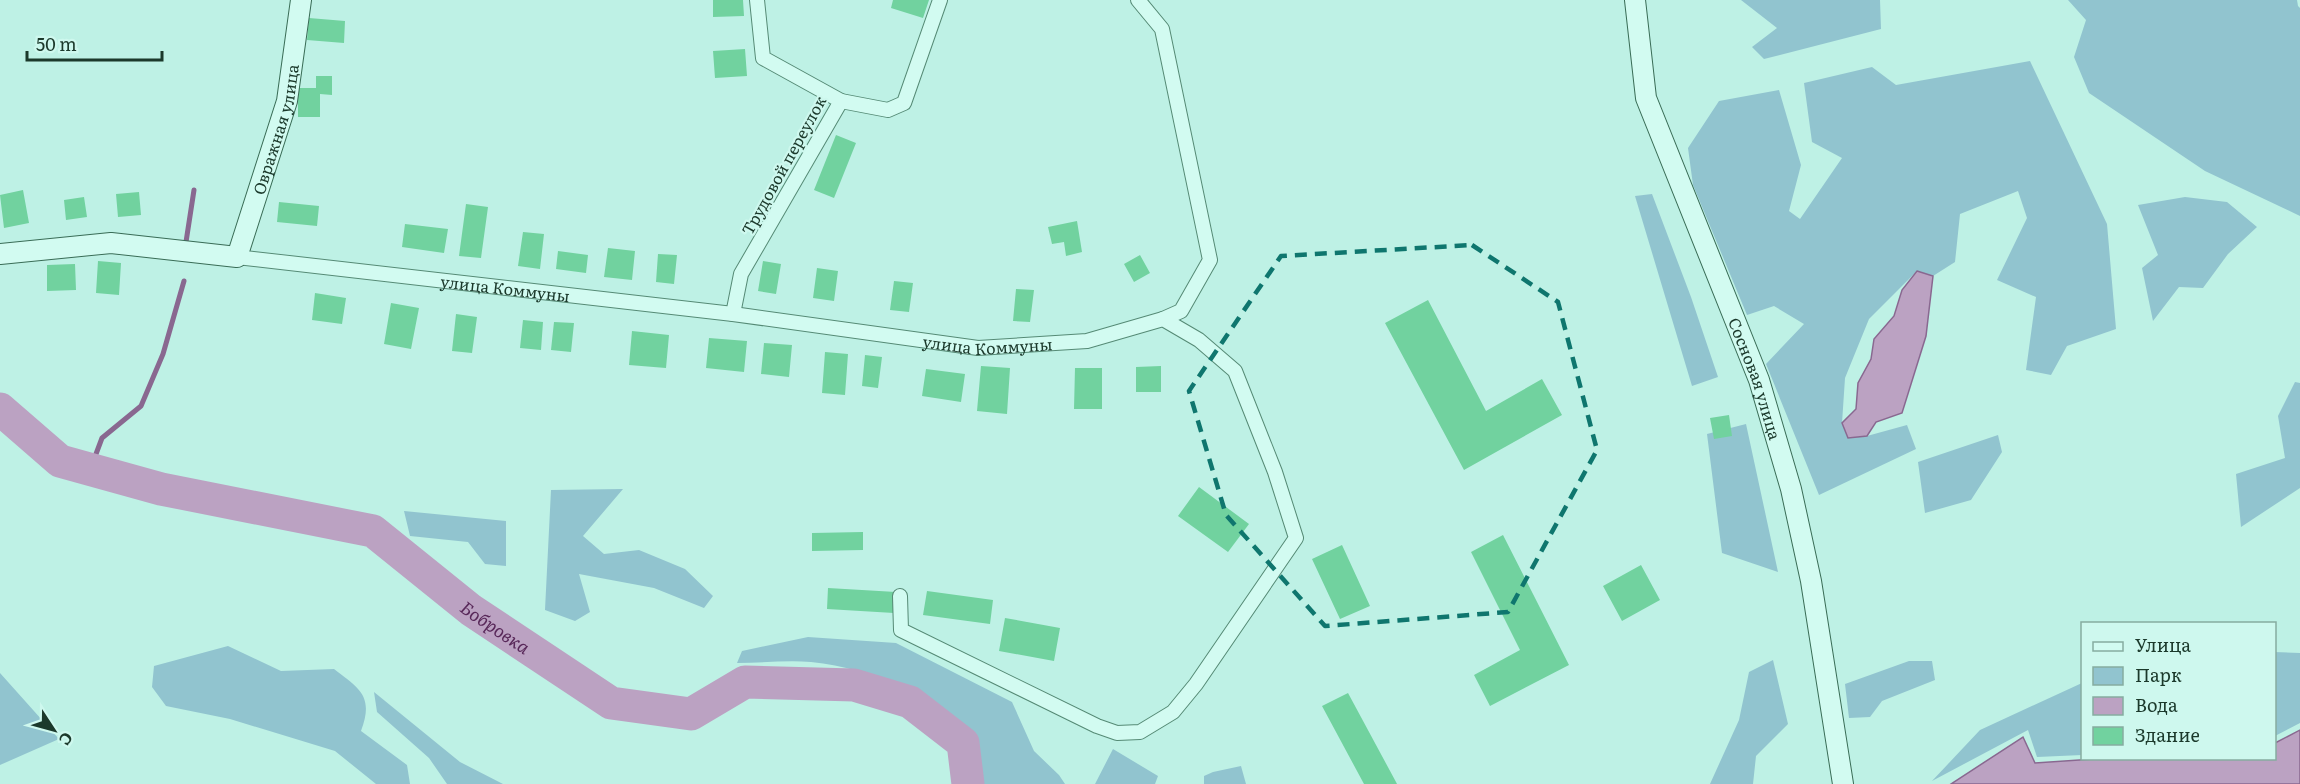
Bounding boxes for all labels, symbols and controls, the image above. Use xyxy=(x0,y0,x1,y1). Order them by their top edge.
scale bar xyxy=(27,24,162,62)
text: 50 m xyxy=(36,30,77,57)
street label: Овражная улица xyxy=(246,62,304,197)
street label: Трудовой переулок xyxy=(735,91,832,239)
street label: улица Коммуны xyxy=(439,268,571,307)
street label: Сосновая улица xyxy=(1723,314,1788,443)
street label: улица Коммуны xyxy=(921,328,1053,360)
water label: Бобровка xyxy=(455,593,537,660)
legend xyxy=(2081,622,2276,760)
text: Улица xyxy=(2135,631,2191,658)
text: Парк xyxy=(2135,661,2182,688)
text: Вода xyxy=(2135,691,2178,718)
north arrow xyxy=(24,700,84,760)
text: Здание xyxy=(2135,721,2200,748)
text: С xyxy=(54,728,80,751)

